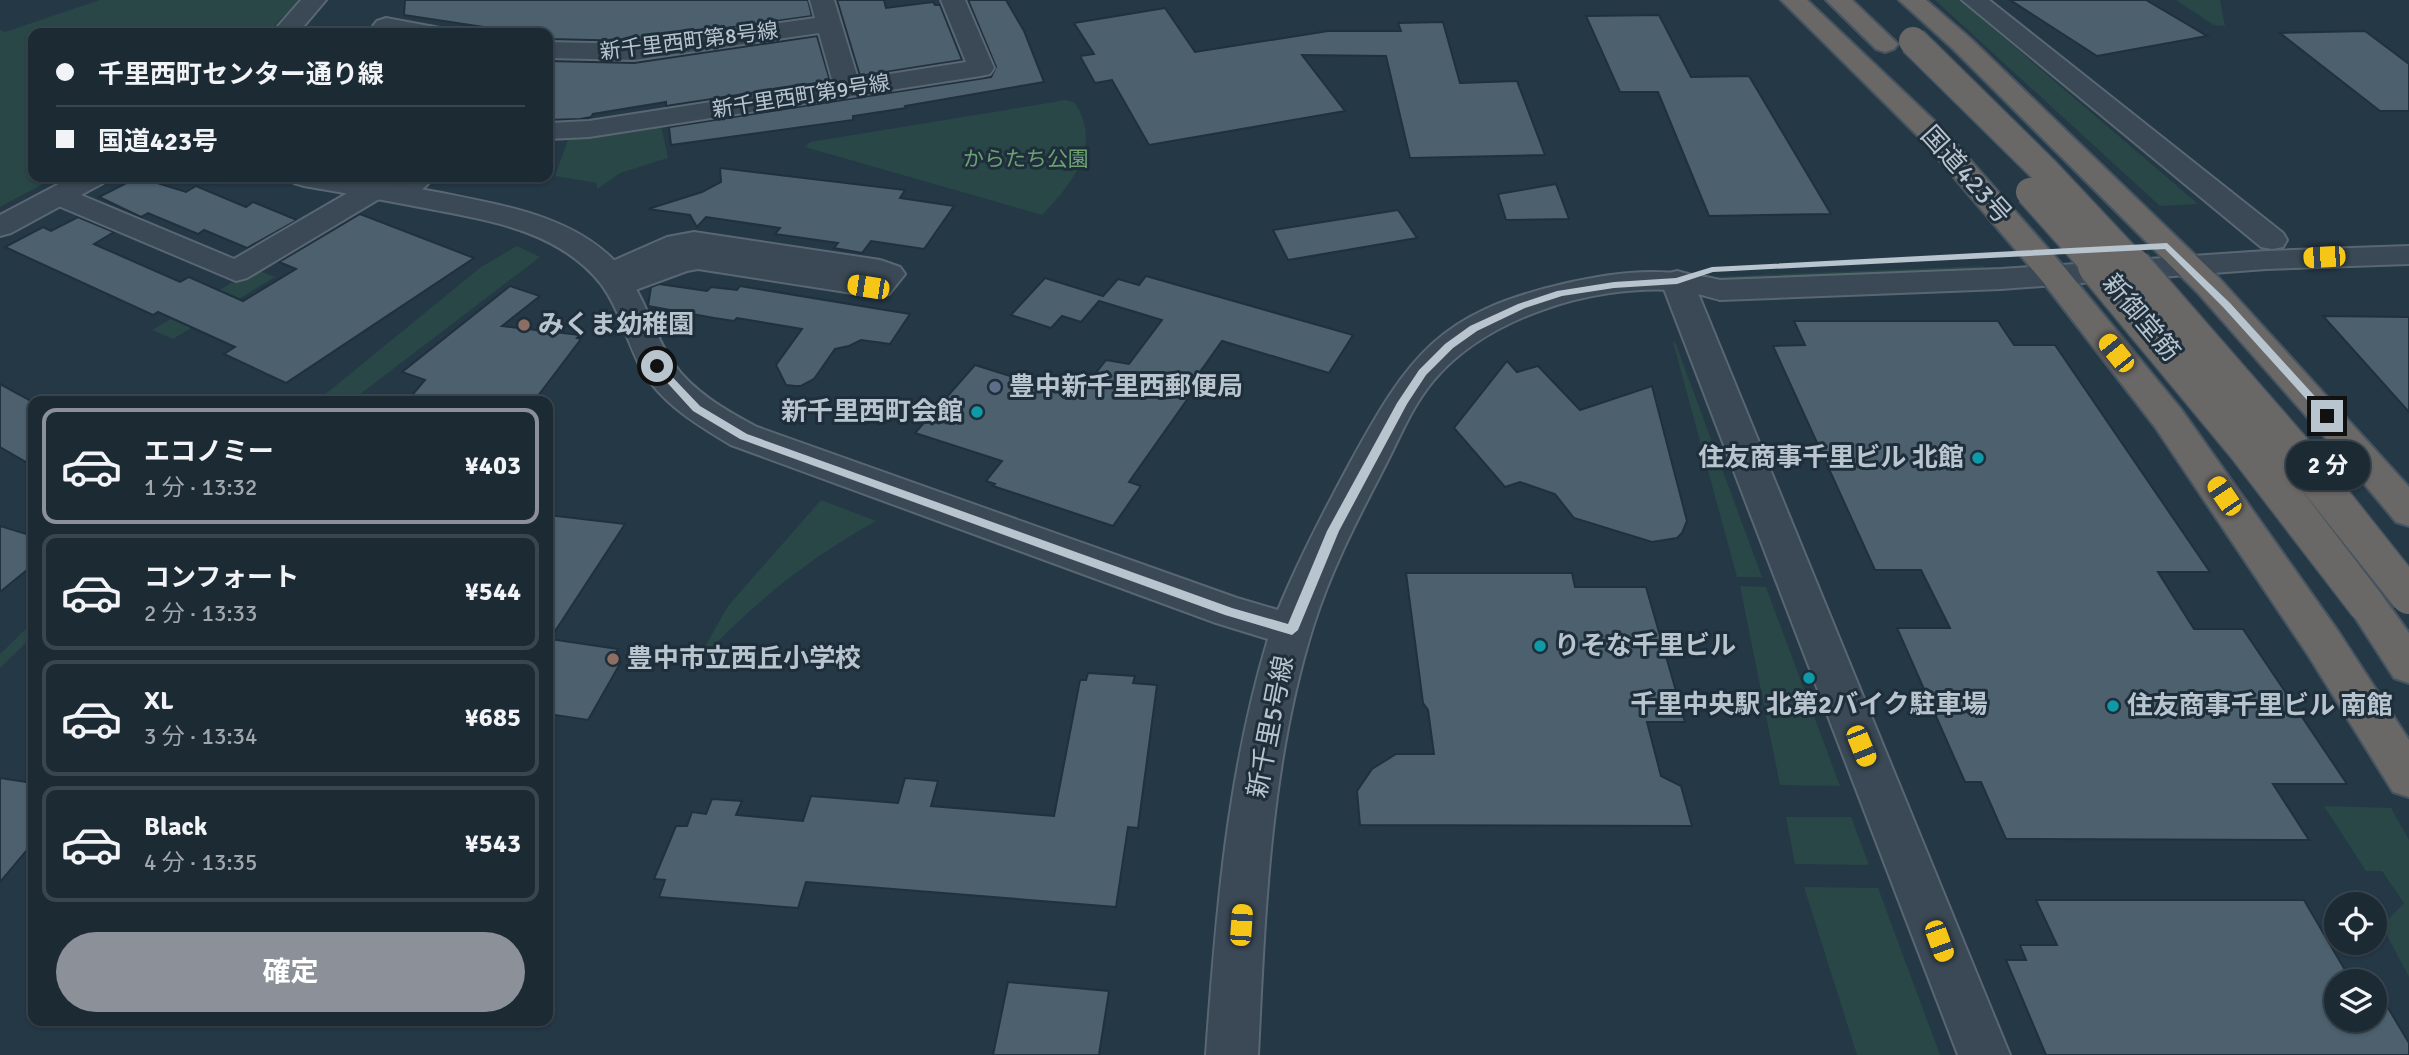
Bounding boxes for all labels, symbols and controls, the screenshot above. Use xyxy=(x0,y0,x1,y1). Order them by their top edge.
street label: 新千里西町第8号線 xyxy=(598,17,780,65)
text: 千里西町センター通り線 xyxy=(98,59,384,91)
street label: 新千里西町第9号線 xyxy=(710,69,892,123)
street label: 国道423号 xyxy=(1914,120,2018,230)
text: 国道423号 xyxy=(98,126,218,158)
park label: からたち公園 xyxy=(963,146,1089,172)
car xyxy=(2303,245,2346,269)
street label: 新御堂筋 xyxy=(2095,268,2187,368)
car xyxy=(846,273,891,301)
place label: みくま幼稚園 xyxy=(538,309,694,341)
marker: みくま幼稚園 xyxy=(516,317,532,333)
car xyxy=(2095,330,2138,376)
route start xyxy=(641,350,673,382)
place label: 豊中新千里西郵便局 xyxy=(1009,371,1243,403)
marker: 豊中新千里西郵便局 xyxy=(987,379,1003,395)
place label: 新千里西町会館 xyxy=(781,396,963,428)
route end xyxy=(2311,400,2343,432)
marker: 新千里西町会館 xyxy=(969,404,985,420)
icon: car xyxy=(60,435,123,498)
text: エコノミー xyxy=(144,436,274,468)
callout: 2 分 xyxy=(2285,440,2369,490)
place label: 住友商事千里ビル 北館 xyxy=(1698,442,1964,474)
text: ¥403 xyxy=(465,450,521,482)
marker: 住友商事千里ビル 北館 xyxy=(1970,450,1986,466)
text: 2 分 xyxy=(2308,451,2348,480)
text: 1 分 · 13:32 xyxy=(144,473,257,502)
car xyxy=(2204,473,2245,519)
icon: car xyxy=(60,561,123,624)
text: コンフォート xyxy=(144,562,299,594)
text: ¥544 xyxy=(465,576,521,608)
text: 2 分 · 13:33 xyxy=(144,599,257,628)
place label: りそな千里ビル xyxy=(1554,630,1736,662)
marker: りそな千里ビル xyxy=(1532,638,1548,654)
place label: 豊中市立西丘小学校 xyxy=(627,643,861,675)
marker: 豊中市立西丘小学校 xyxy=(605,651,621,667)
street label: 新千里5号線 xyxy=(1242,653,1300,801)
marker: 千里中央駅 北第2バイク駐車場 xyxy=(1801,670,1817,686)
text: XL xyxy=(144,685,174,717)
icon: car xyxy=(60,687,123,750)
place label: 千里中央駅 北第2バイク駐車場 xyxy=(1630,689,1988,721)
place label: 住友商事千里ビル 南館 xyxy=(2127,690,2393,722)
marker: 住友商事千里ビル 南館 xyxy=(2105,698,2121,714)
text: ¥685 xyxy=(465,702,521,734)
text: 3 分 · 13:34 xyxy=(144,722,257,751)
car xyxy=(1844,723,1879,769)
text: Black xyxy=(144,811,207,843)
icon: car xyxy=(60,813,123,876)
text: ¥543 xyxy=(465,828,521,860)
text: 4 分 · 13:35 xyxy=(144,848,257,877)
map controls xyxy=(2324,892,2387,1032)
button: locate xyxy=(2324,892,2387,955)
car xyxy=(1230,903,1253,947)
car xyxy=(1922,918,1957,964)
button: 確定 xyxy=(56,932,525,1012)
button: layers xyxy=(2324,969,2387,1032)

